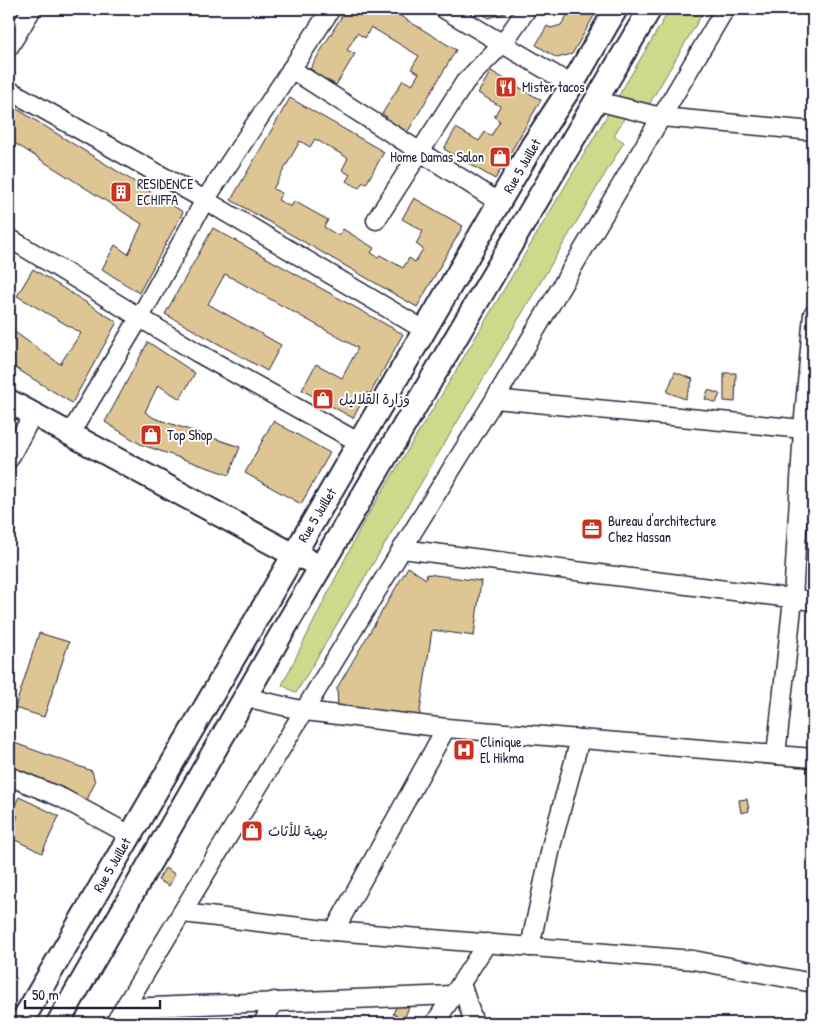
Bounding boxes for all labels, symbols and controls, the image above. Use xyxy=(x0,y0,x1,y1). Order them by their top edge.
restaurant icon: Mister tacos xyxy=(494,75,518,99)
place label: Mister tacos xyxy=(522,77,585,96)
street label: Rue 5 Juillet xyxy=(498,135,545,197)
shop icon: Home Damas Salon xyxy=(488,145,512,169)
place label: Home Damas Salon xyxy=(390,147,484,166)
place label: RESIDENCE ECHIFFA xyxy=(137,174,193,209)
building icon: RESIDENCE ECHIFFA xyxy=(109,180,133,204)
shop icon: وزارة القلاليل xyxy=(311,387,335,411)
place label: وزارة القلاليل xyxy=(339,389,410,408)
shop icon: Top Shop xyxy=(139,423,163,447)
place label: Top Shop xyxy=(167,425,212,445)
street label: Rue 5 Juillet xyxy=(293,484,340,545)
place label: Bureau d'architecture Chez Hassan xyxy=(608,511,717,546)
office icon: Bureau d'architecture Chez Hassan xyxy=(580,517,604,541)
place label: Clinique El Hikma xyxy=(480,732,524,767)
hospital icon: Clinique El Hikma xyxy=(452,738,476,762)
shop icon: بهية للأثاث xyxy=(240,819,264,843)
place label: بهية للأثاث xyxy=(268,821,328,840)
street label: Rue 5 Juillet xyxy=(88,834,135,896)
scale bar xyxy=(25,977,160,1009)
text: 50 m xyxy=(32,984,59,1005)

